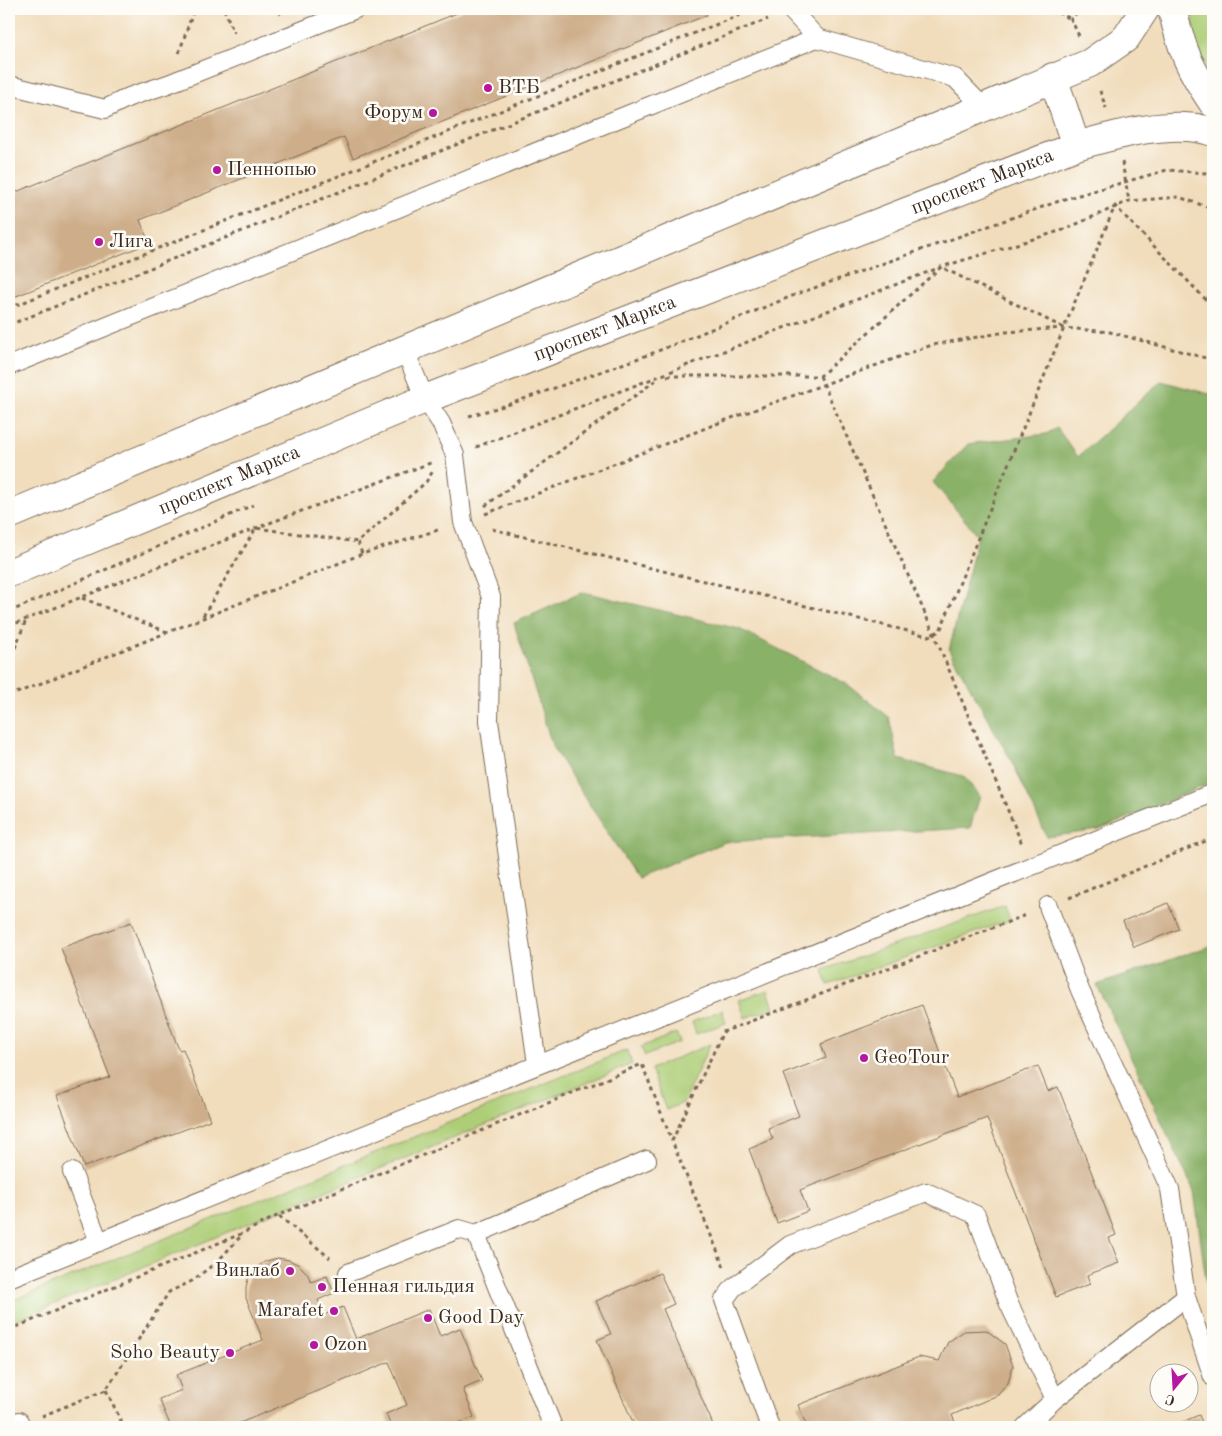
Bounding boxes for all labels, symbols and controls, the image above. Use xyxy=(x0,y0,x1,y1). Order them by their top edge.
place label: ВТБ xyxy=(498,78,540,98)
marker: ВТБ xyxy=(482,82,494,94)
place label: Форум xyxy=(364,103,423,123)
marker: Форум xyxy=(427,107,439,119)
street label: проспект Маркса xyxy=(908,146,1057,219)
place label: Пеннопью xyxy=(227,160,316,180)
marker: Пеннопью xyxy=(211,164,223,176)
place label: Лига xyxy=(109,232,153,252)
marker: Лига xyxy=(93,236,105,248)
street label: проспект Маркса xyxy=(531,292,679,366)
street label: проспект Маркса xyxy=(156,442,303,519)
place label: GeoTour xyxy=(874,1048,949,1068)
marker: GeoTour xyxy=(858,1052,870,1064)
place label: Винлаб xyxy=(215,1261,280,1281)
marker: Винлаб xyxy=(284,1265,296,1277)
place label: Пенная гильдия xyxy=(332,1277,475,1297)
marker: Пенная гильдия xyxy=(316,1281,328,1293)
place label: Marafet xyxy=(256,1301,324,1321)
marker: Marafet xyxy=(328,1305,340,1317)
place label: Good Day xyxy=(438,1308,524,1328)
marker: Good Day xyxy=(422,1312,434,1324)
place label: Ozon xyxy=(324,1335,368,1355)
marker: Ozon xyxy=(308,1339,320,1351)
place label: Soho Beauty xyxy=(110,1343,220,1363)
marker: Soho Beauty xyxy=(224,1347,236,1359)
north arrow xyxy=(1150,1364,1200,1414)
text: С xyxy=(1164,1391,1177,1407)

